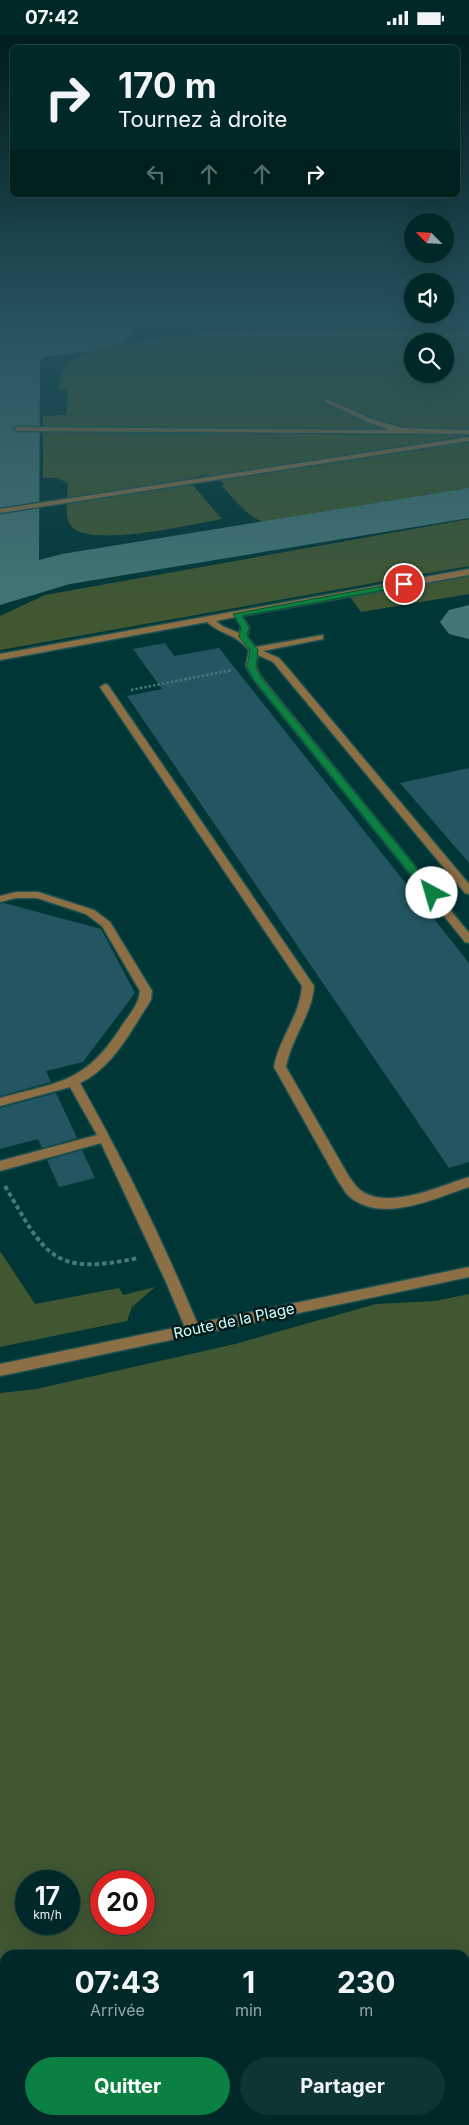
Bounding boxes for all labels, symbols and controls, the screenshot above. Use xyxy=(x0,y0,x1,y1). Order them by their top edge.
text: 07:42 xyxy=(25,6,79,29)
text: 170 m xyxy=(118,64,217,106)
icon: right xyxy=(35,65,100,130)
text: Tournez à droite xyxy=(118,106,287,132)
icon: left xyxy=(142,160,170,188)
icon: ahead xyxy=(195,160,223,188)
icon: ahead xyxy=(248,160,276,188)
icon: right xyxy=(301,160,329,188)
north arrow xyxy=(404,213,454,263)
map controls xyxy=(404,213,454,383)
button: sound xyxy=(404,273,454,323)
button: search xyxy=(404,333,454,383)
pin xyxy=(383,563,425,605)
icon: arrive xyxy=(390,570,418,598)
position arrow xyxy=(405,866,457,918)
street label: Route de la Plage xyxy=(172,1298,296,1343)
speed limit sign: 20 xyxy=(90,1870,155,1935)
text: 17 xyxy=(35,1881,60,1911)
text: km/h xyxy=(33,1907,62,1922)
text: 07:43 xyxy=(75,1964,160,2000)
text: 1 xyxy=(242,1964,255,2000)
text: 230 xyxy=(337,1964,395,2000)
text: Arrivée xyxy=(90,2000,145,2020)
text: min xyxy=(235,2000,262,2020)
text: m xyxy=(359,2000,373,2020)
button: Quitter xyxy=(25,2057,230,2115)
button: Partager xyxy=(240,2057,445,2115)

